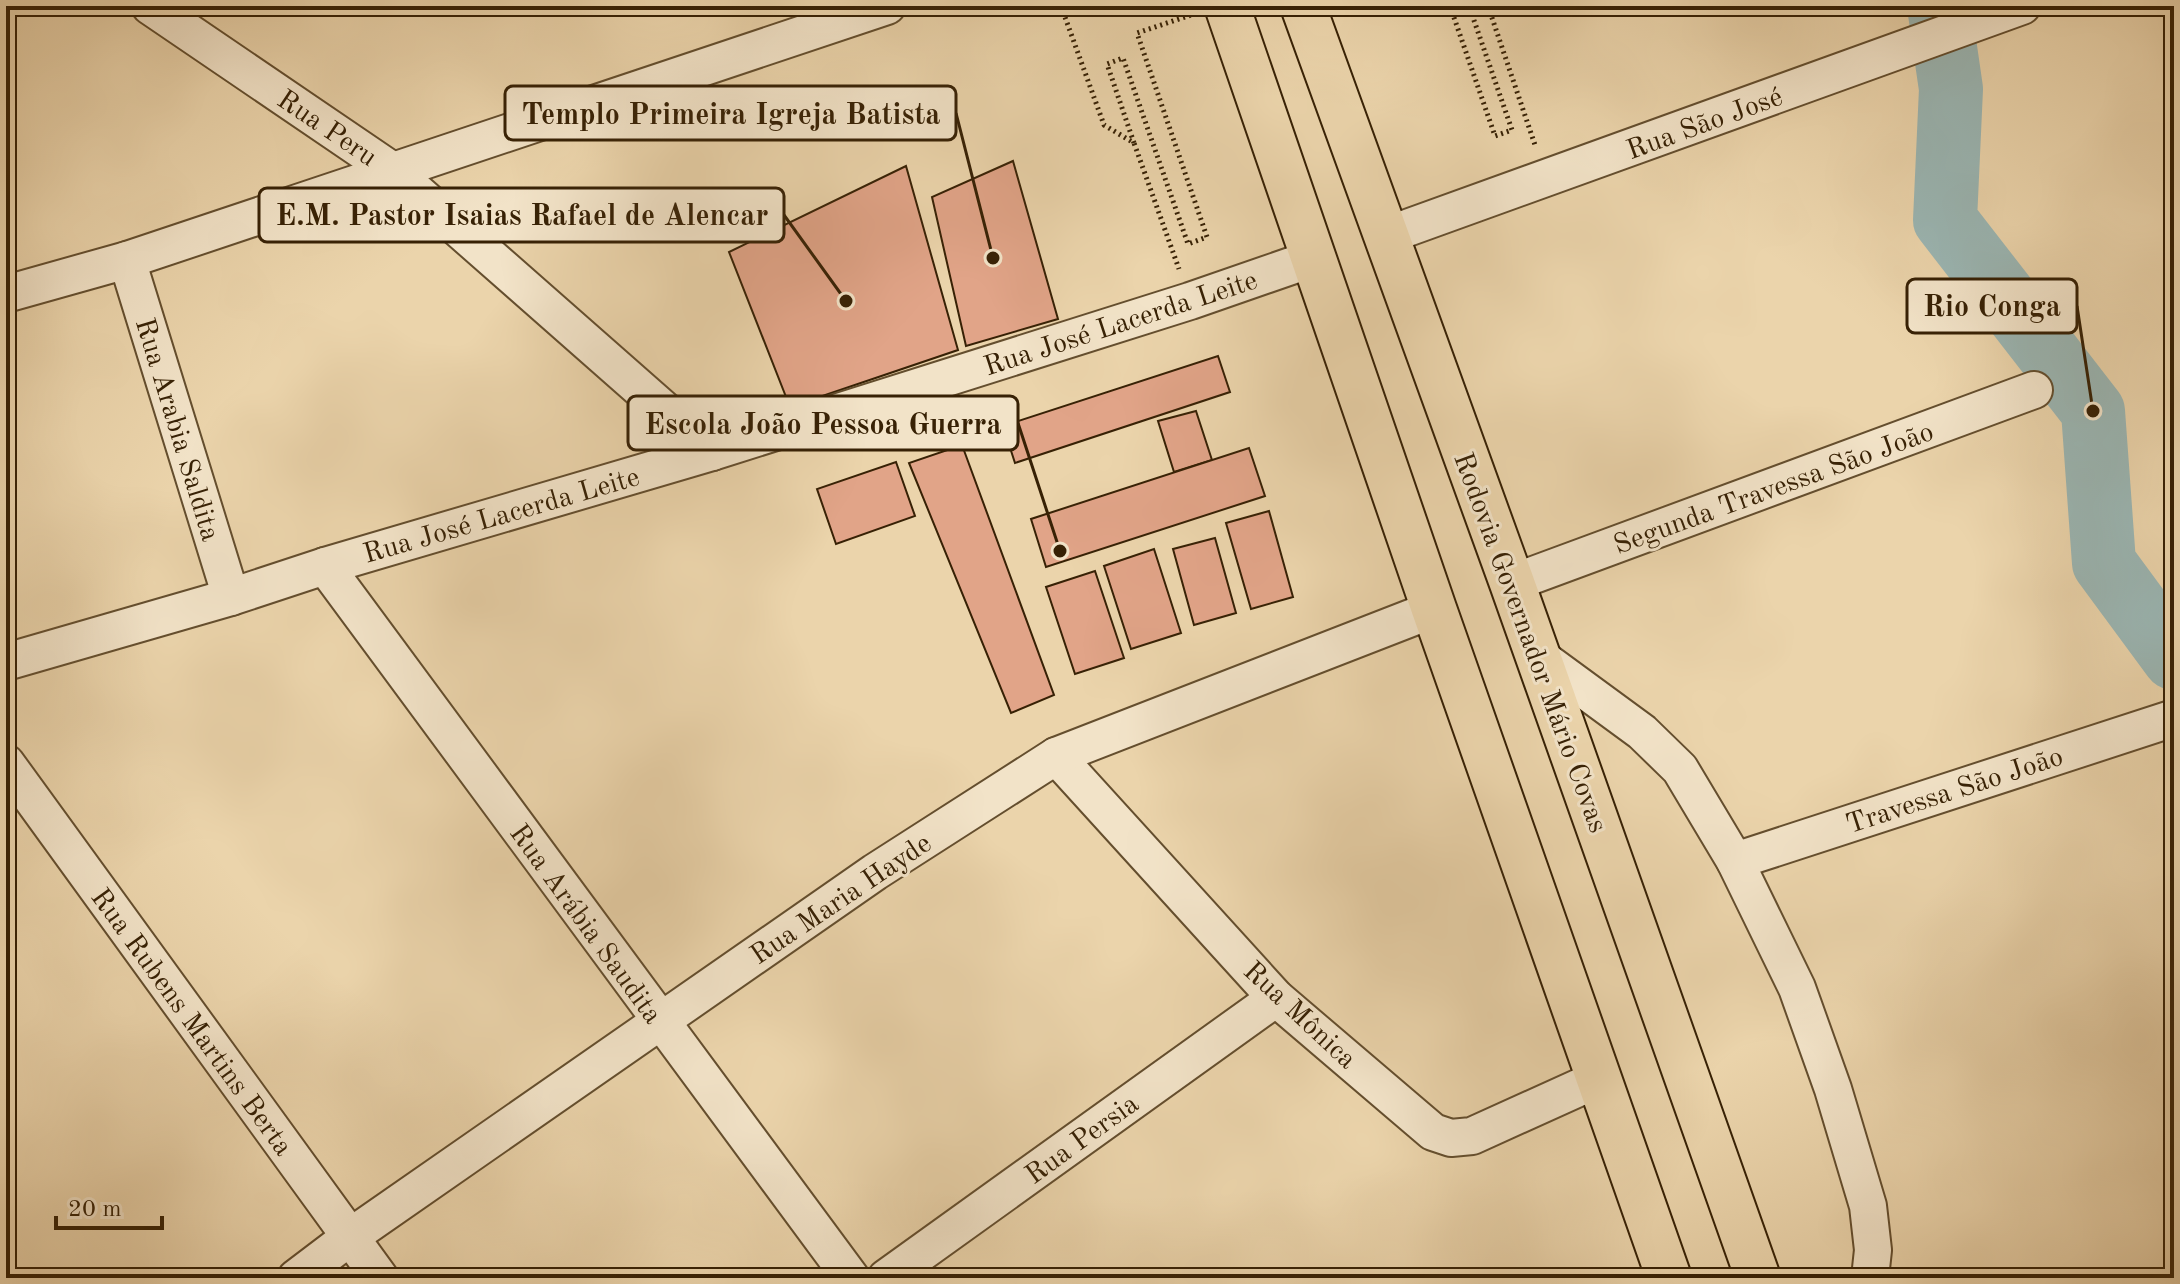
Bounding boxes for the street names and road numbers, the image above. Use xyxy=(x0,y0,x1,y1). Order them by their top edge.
street label: Rua São José xyxy=(1623,84,1787,166)
street label: Rua Peru xyxy=(271,86,381,173)
street label: Rua José Lacerda Leite xyxy=(981,267,1261,382)
street label: Rua Arabia Saldita xyxy=(129,315,223,545)
street label: Segunda Travessa São João xyxy=(1610,419,1938,561)
street label: Rodovia Governador Mário Covas xyxy=(1447,449,1611,837)
street label: Rua José Lacerda Leite xyxy=(361,464,643,570)
street label: Travessa São João xyxy=(1843,744,2067,840)
street label: Rua Arábia Saudita xyxy=(503,820,666,1030)
street label: Rua Maria Hayde xyxy=(746,830,937,971)
street label: Rua Rubens Martins Berta xyxy=(84,884,297,1162)
street label: Rua Mônica xyxy=(1237,957,1361,1075)
street label: Rua Persia xyxy=(1021,1090,1145,1191)

